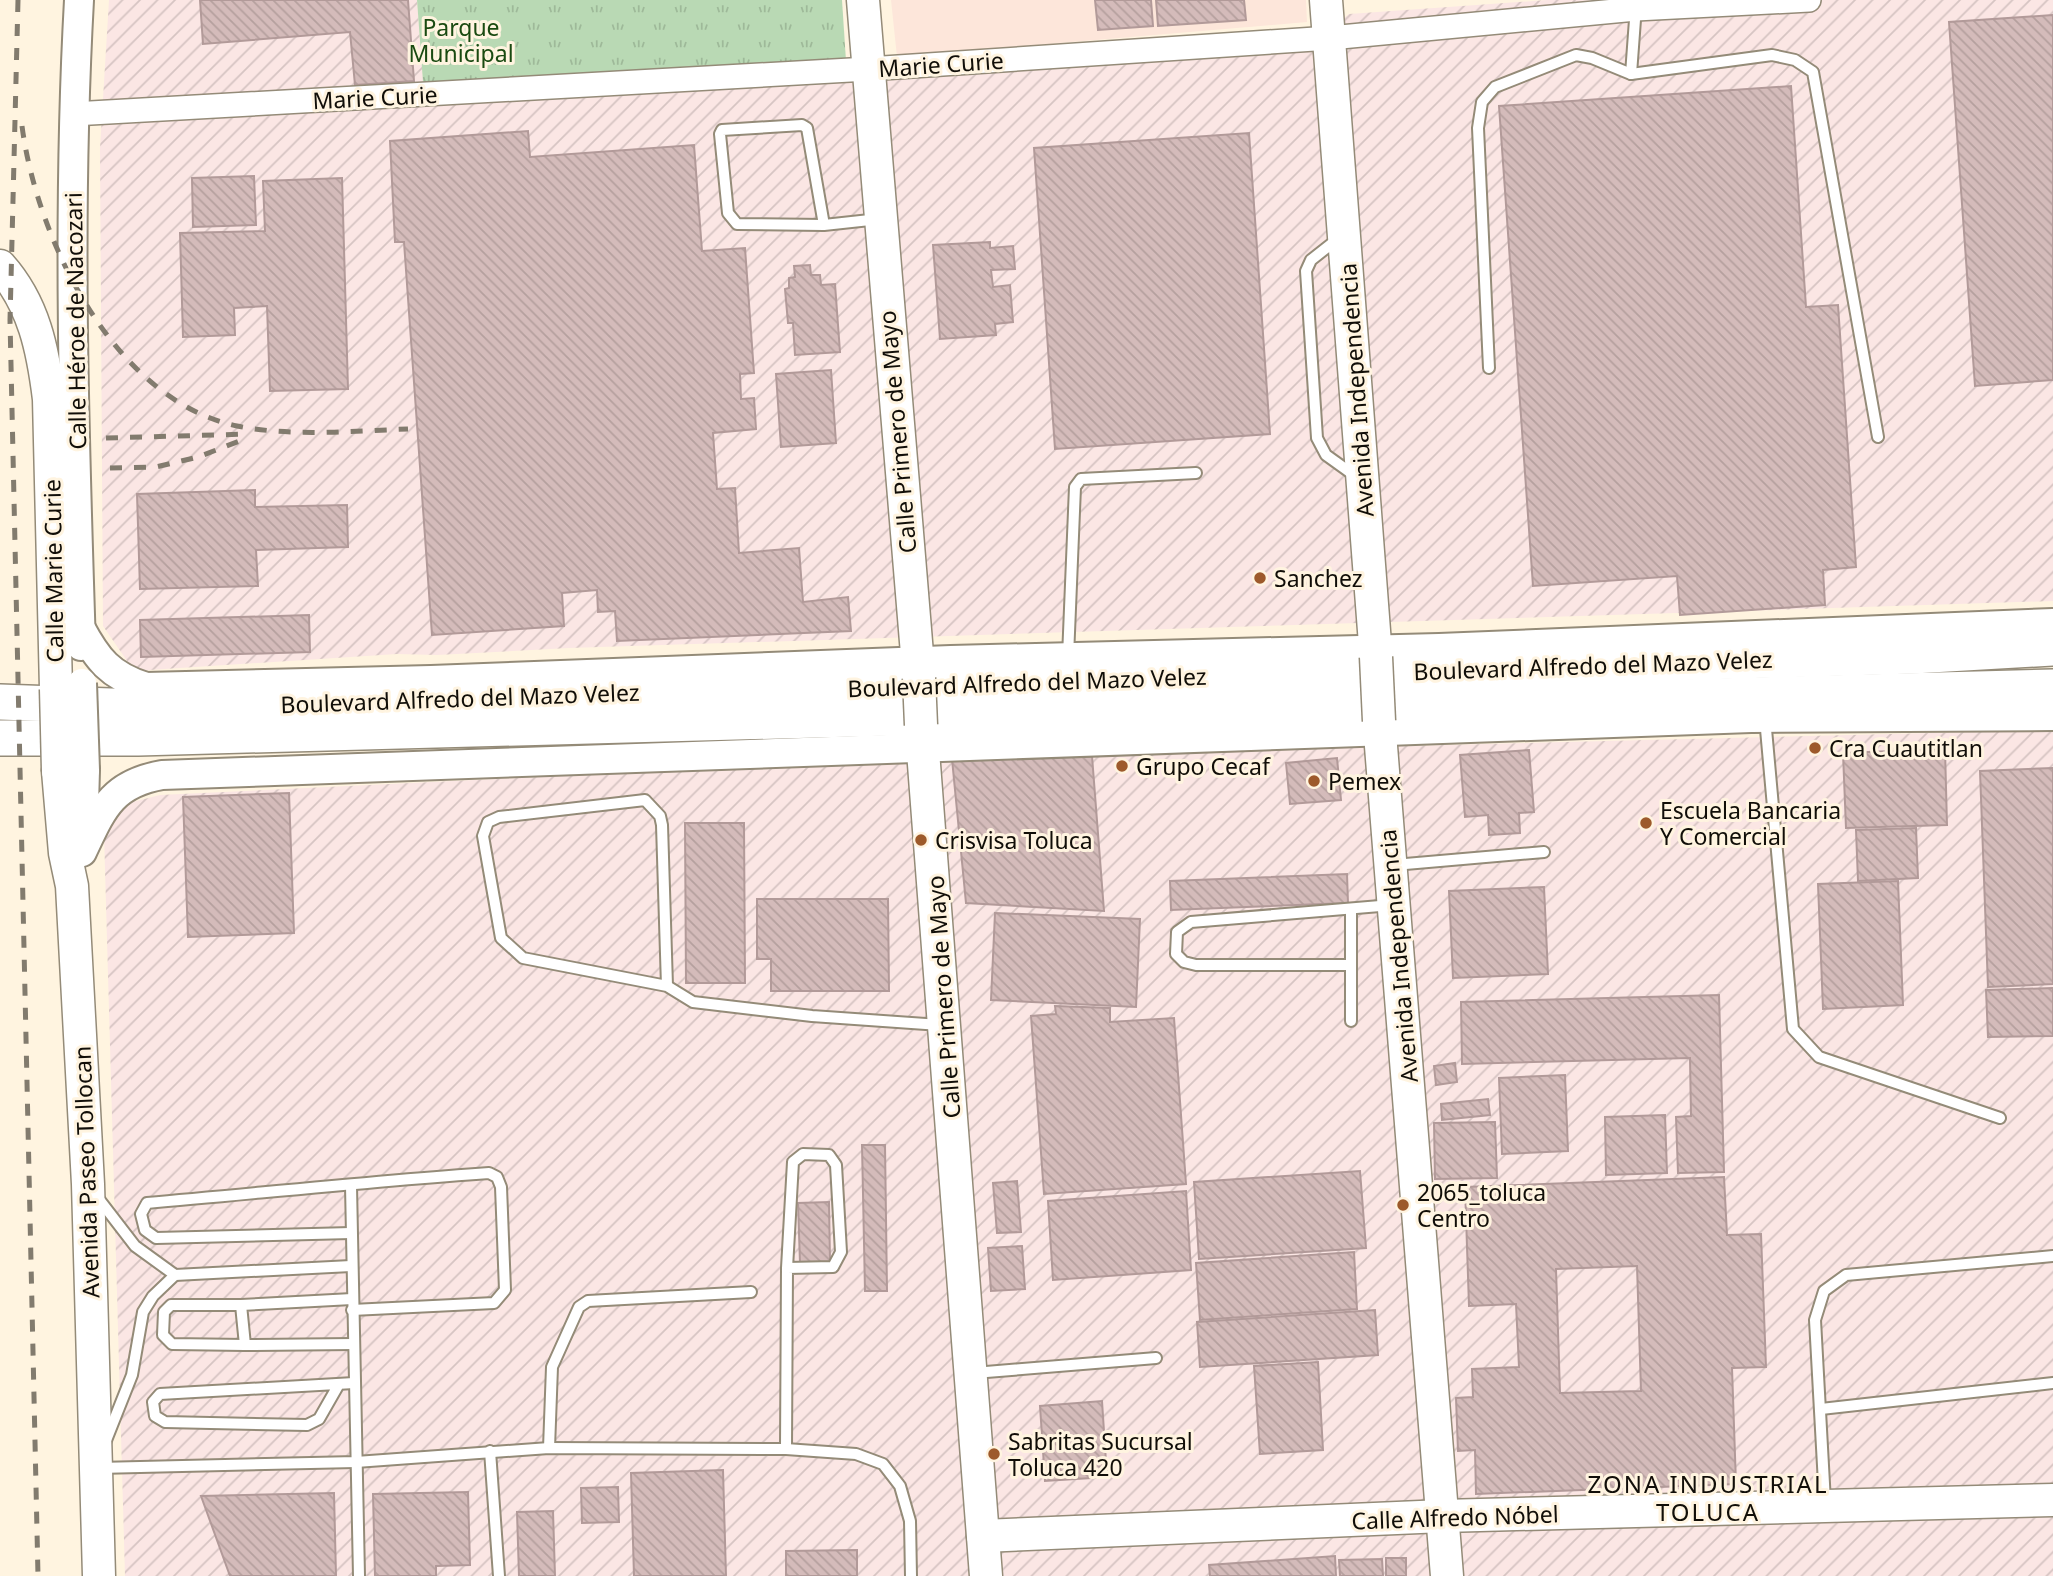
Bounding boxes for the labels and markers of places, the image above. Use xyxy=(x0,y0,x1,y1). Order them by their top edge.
place label: Sanchez xyxy=(1274,562,1363,594)
marker: Sanchez xyxy=(1252,570,1268,586)
place label: Cra Cuautitlan xyxy=(1829,732,1983,764)
marker: Cra Cuautitlan xyxy=(1807,740,1823,756)
place label: Grupo Cecaf xyxy=(1136,750,1271,782)
marker: Grupo Cecaf xyxy=(1114,758,1130,774)
place label: Pemex xyxy=(1328,765,1401,797)
marker: Pemex xyxy=(1306,773,1322,789)
place label: Escuela Bancaria Y Comercial xyxy=(1660,794,1841,852)
marker: Escuela Bancaria Y Comercial xyxy=(1638,815,1654,831)
place label: Crisvisa Toluca xyxy=(935,824,1093,856)
marker: Crisvisa Toluca xyxy=(913,832,929,848)
place label: 2065_toluca Centro xyxy=(1417,1176,1546,1234)
marker: 2065_toluca Centro xyxy=(1395,1197,1411,1213)
place label: Sabritas Sucursal Toluca 420 xyxy=(1008,1425,1193,1483)
marker: Sabritas Sucursal Toluca 420 xyxy=(986,1446,1002,1462)

